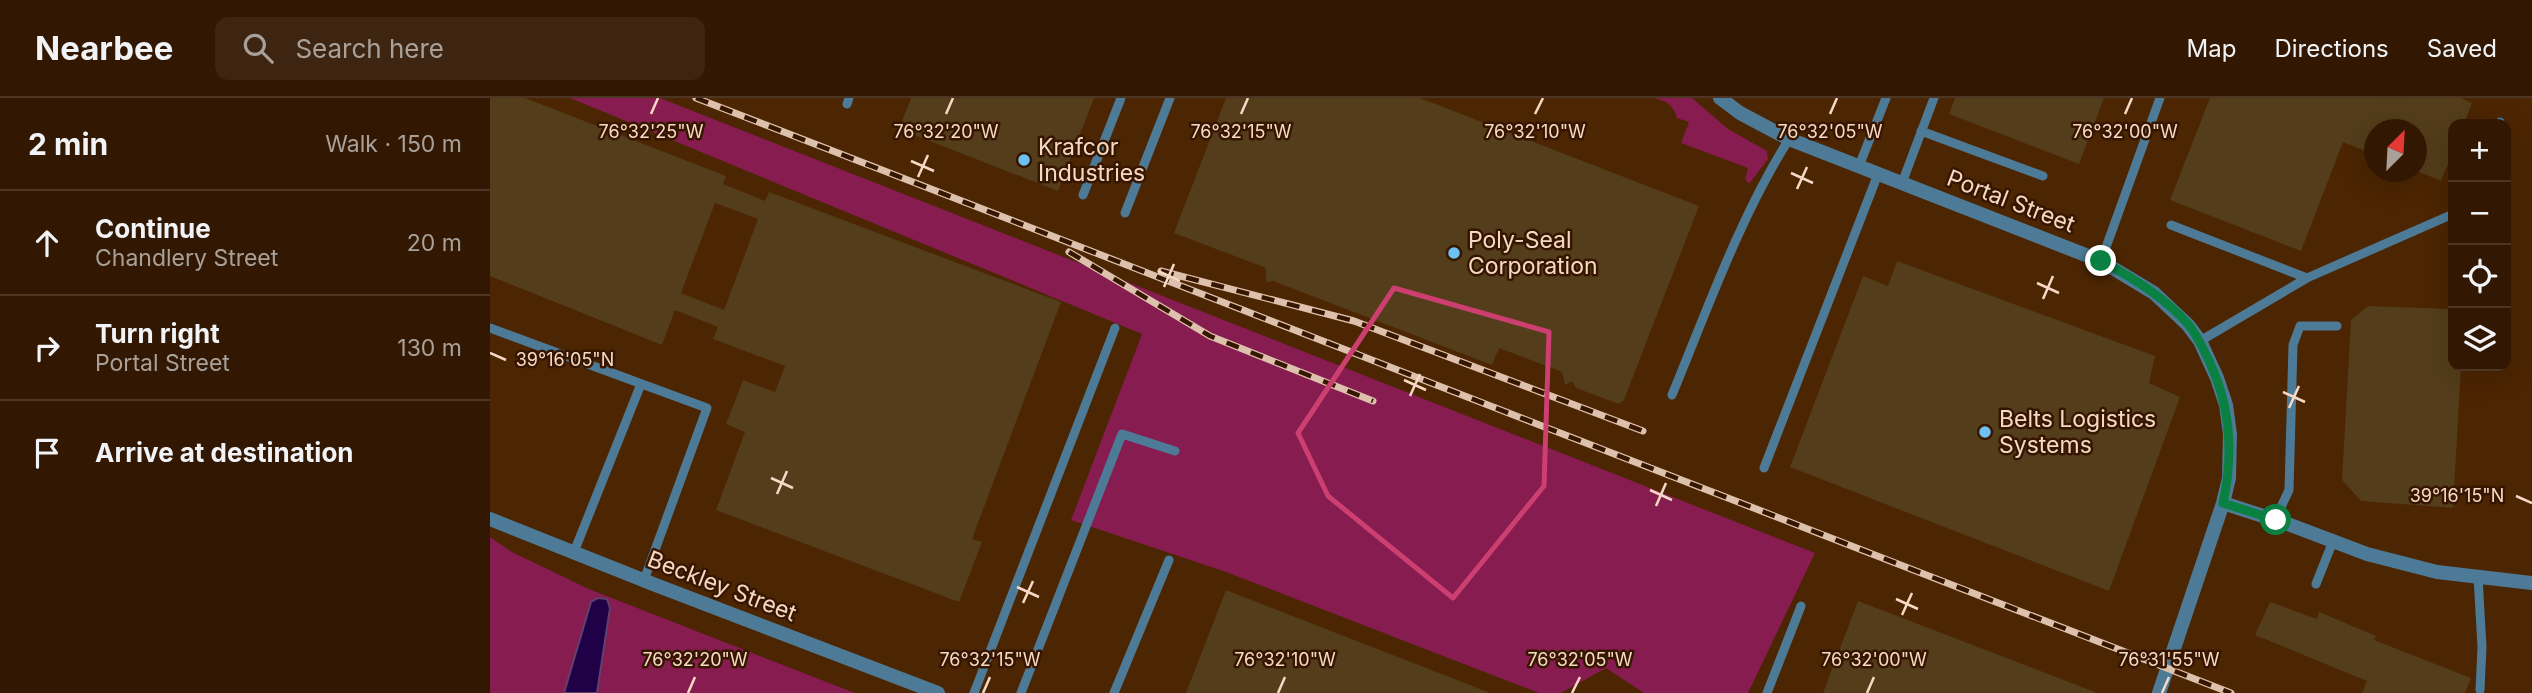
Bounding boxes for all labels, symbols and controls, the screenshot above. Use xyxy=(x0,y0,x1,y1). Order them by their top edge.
search box xyxy=(215,17,705,80)
text: Nearbee xyxy=(35,28,173,68)
icon: search xyxy=(239,29,277,67)
text: Search here xyxy=(295,33,444,64)
text: Map xyxy=(2187,34,2236,63)
text: Directions xyxy=(2274,34,2389,63)
text: Saved xyxy=(2427,34,2497,63)
north arrow xyxy=(2364,119,2427,182)
map controls xyxy=(2448,119,2511,371)
button: + xyxy=(2448,119,2511,182)
text: 76°32'25"W xyxy=(599,121,704,142)
text: 76°32'20"W xyxy=(893,121,999,142)
text: 76°32'15"W xyxy=(1190,121,1292,142)
text: 76°32'10"W xyxy=(1484,121,1586,142)
text: 76°32'05"W xyxy=(1777,121,1883,142)
text: 76°32'00"W xyxy=(2072,121,2178,142)
text: 2 min xyxy=(28,126,108,162)
text: Walk · 150 m xyxy=(325,130,462,158)
place label: Krafcor Industries xyxy=(1038,133,1145,187)
marker: Krafcor Industries xyxy=(1016,152,1032,168)
street label: Portal Street xyxy=(1943,164,2079,238)
button: − xyxy=(2448,182,2511,245)
text: Continue xyxy=(95,213,211,244)
icon: ahead xyxy=(28,224,66,262)
place label: Poly-Seal Corporation xyxy=(1468,226,1598,280)
text: 20 m xyxy=(407,229,462,257)
text: Chandlery Street xyxy=(95,244,278,272)
marker: Poly-Seal Corporation xyxy=(1446,245,1462,261)
route end xyxy=(2085,245,2116,276)
button: locate xyxy=(2448,245,2511,308)
button: layers xyxy=(2448,308,2511,371)
text: Turn right xyxy=(95,318,220,349)
icon: right xyxy=(28,329,66,367)
text: 130 m xyxy=(397,334,462,362)
text: Portal Street xyxy=(95,349,230,377)
text: 39°16'05"N xyxy=(516,349,614,370)
place label: Belts Logistics Systems xyxy=(1999,405,2156,459)
marker: Belts Logistics Systems xyxy=(1977,424,1993,440)
icon: arrive xyxy=(28,434,66,472)
text: Arrive at destination xyxy=(95,437,354,468)
text: 39°16'15"N xyxy=(2410,485,2504,506)
route start xyxy=(2260,504,2291,535)
street label: Beckley Street xyxy=(644,545,801,627)
text: 76°32'20"W xyxy=(642,649,748,670)
text: 76°32'15"W xyxy=(939,649,1041,670)
text: 76°32'10"W xyxy=(1234,649,1336,670)
text: 76°32'05"W xyxy=(1527,649,1633,670)
text: 76°32'00"W xyxy=(1821,649,1927,670)
text: 76°31'55"W xyxy=(2118,649,2220,670)

